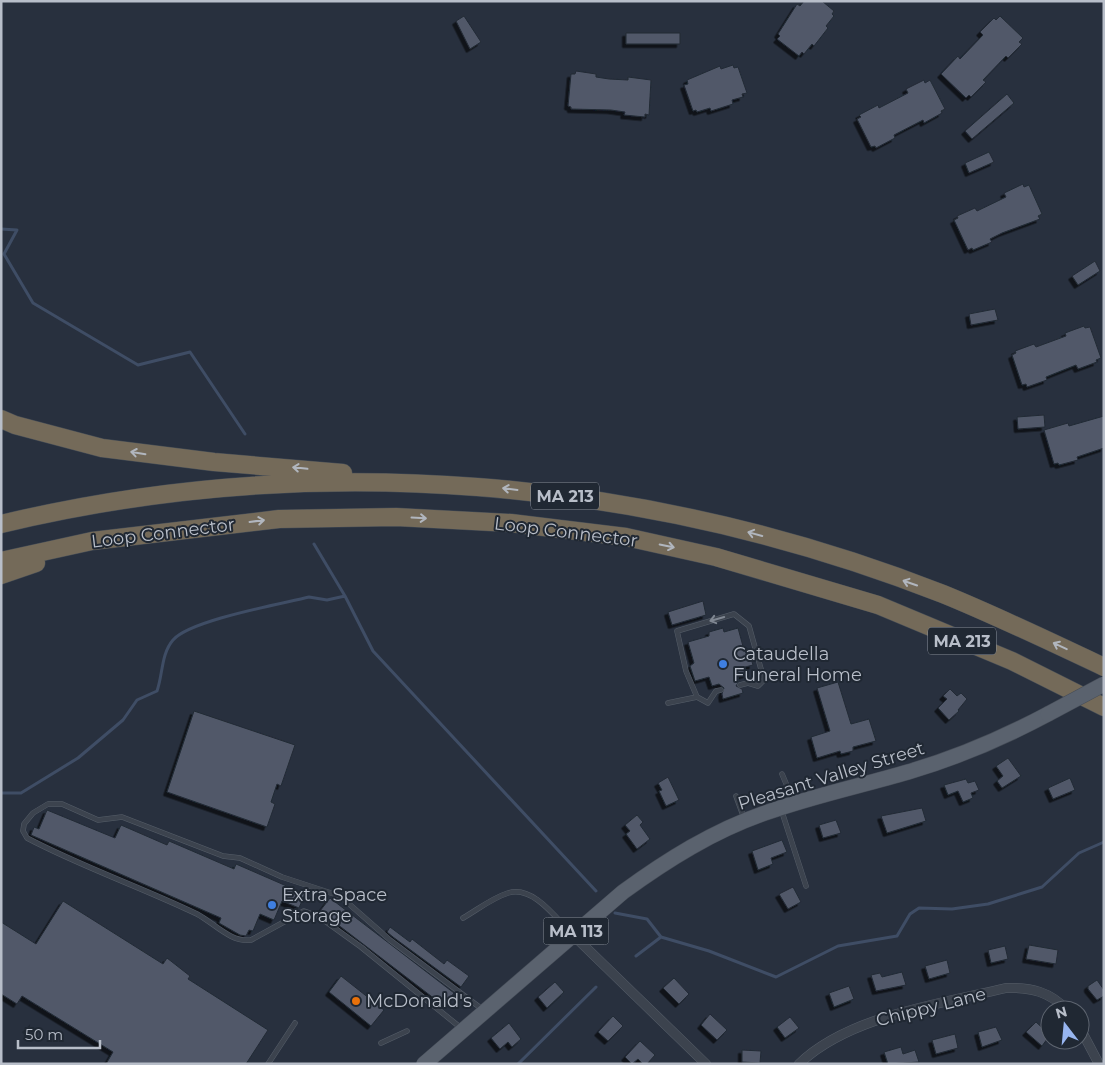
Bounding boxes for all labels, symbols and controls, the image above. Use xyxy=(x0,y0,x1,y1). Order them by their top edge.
one-way arrow xyxy=(130,447,146,457)
one-way arrow xyxy=(292,463,308,473)
road number: MA 213 xyxy=(531,482,599,510)
one-way arrow xyxy=(502,484,518,494)
street label: Loop Connector xyxy=(493,512,639,552)
street label: Loop Connector xyxy=(90,513,236,553)
one-way arrow xyxy=(411,514,427,523)
one-way arrow xyxy=(248,516,264,526)
one-way arrow xyxy=(748,528,764,538)
one-way arrow xyxy=(658,542,674,551)
one-way arrow xyxy=(903,578,919,587)
one-way arrow xyxy=(710,615,726,625)
road number: MA 213 xyxy=(928,627,996,654)
one-way arrow xyxy=(1053,641,1068,651)
place label: Cataudella Funeral Home xyxy=(733,643,862,686)
marker: Cataudella Funeral Home xyxy=(717,658,729,670)
street label: Pleasant Valley Street xyxy=(735,737,927,815)
place label: Extra Space Storage xyxy=(282,884,387,927)
marker: Extra Space Storage xyxy=(266,899,278,911)
road number: MA 113 xyxy=(544,918,608,944)
street label: Chippy Lane xyxy=(874,983,988,1031)
place label: McDonald's xyxy=(366,990,472,1012)
marker: McDonald's xyxy=(350,995,362,1007)
north arrow xyxy=(1040,1000,1090,1050)
text: N xyxy=(1053,1002,1069,1023)
scale bar xyxy=(18,1018,100,1050)
text: 50 m xyxy=(25,1025,63,1044)

